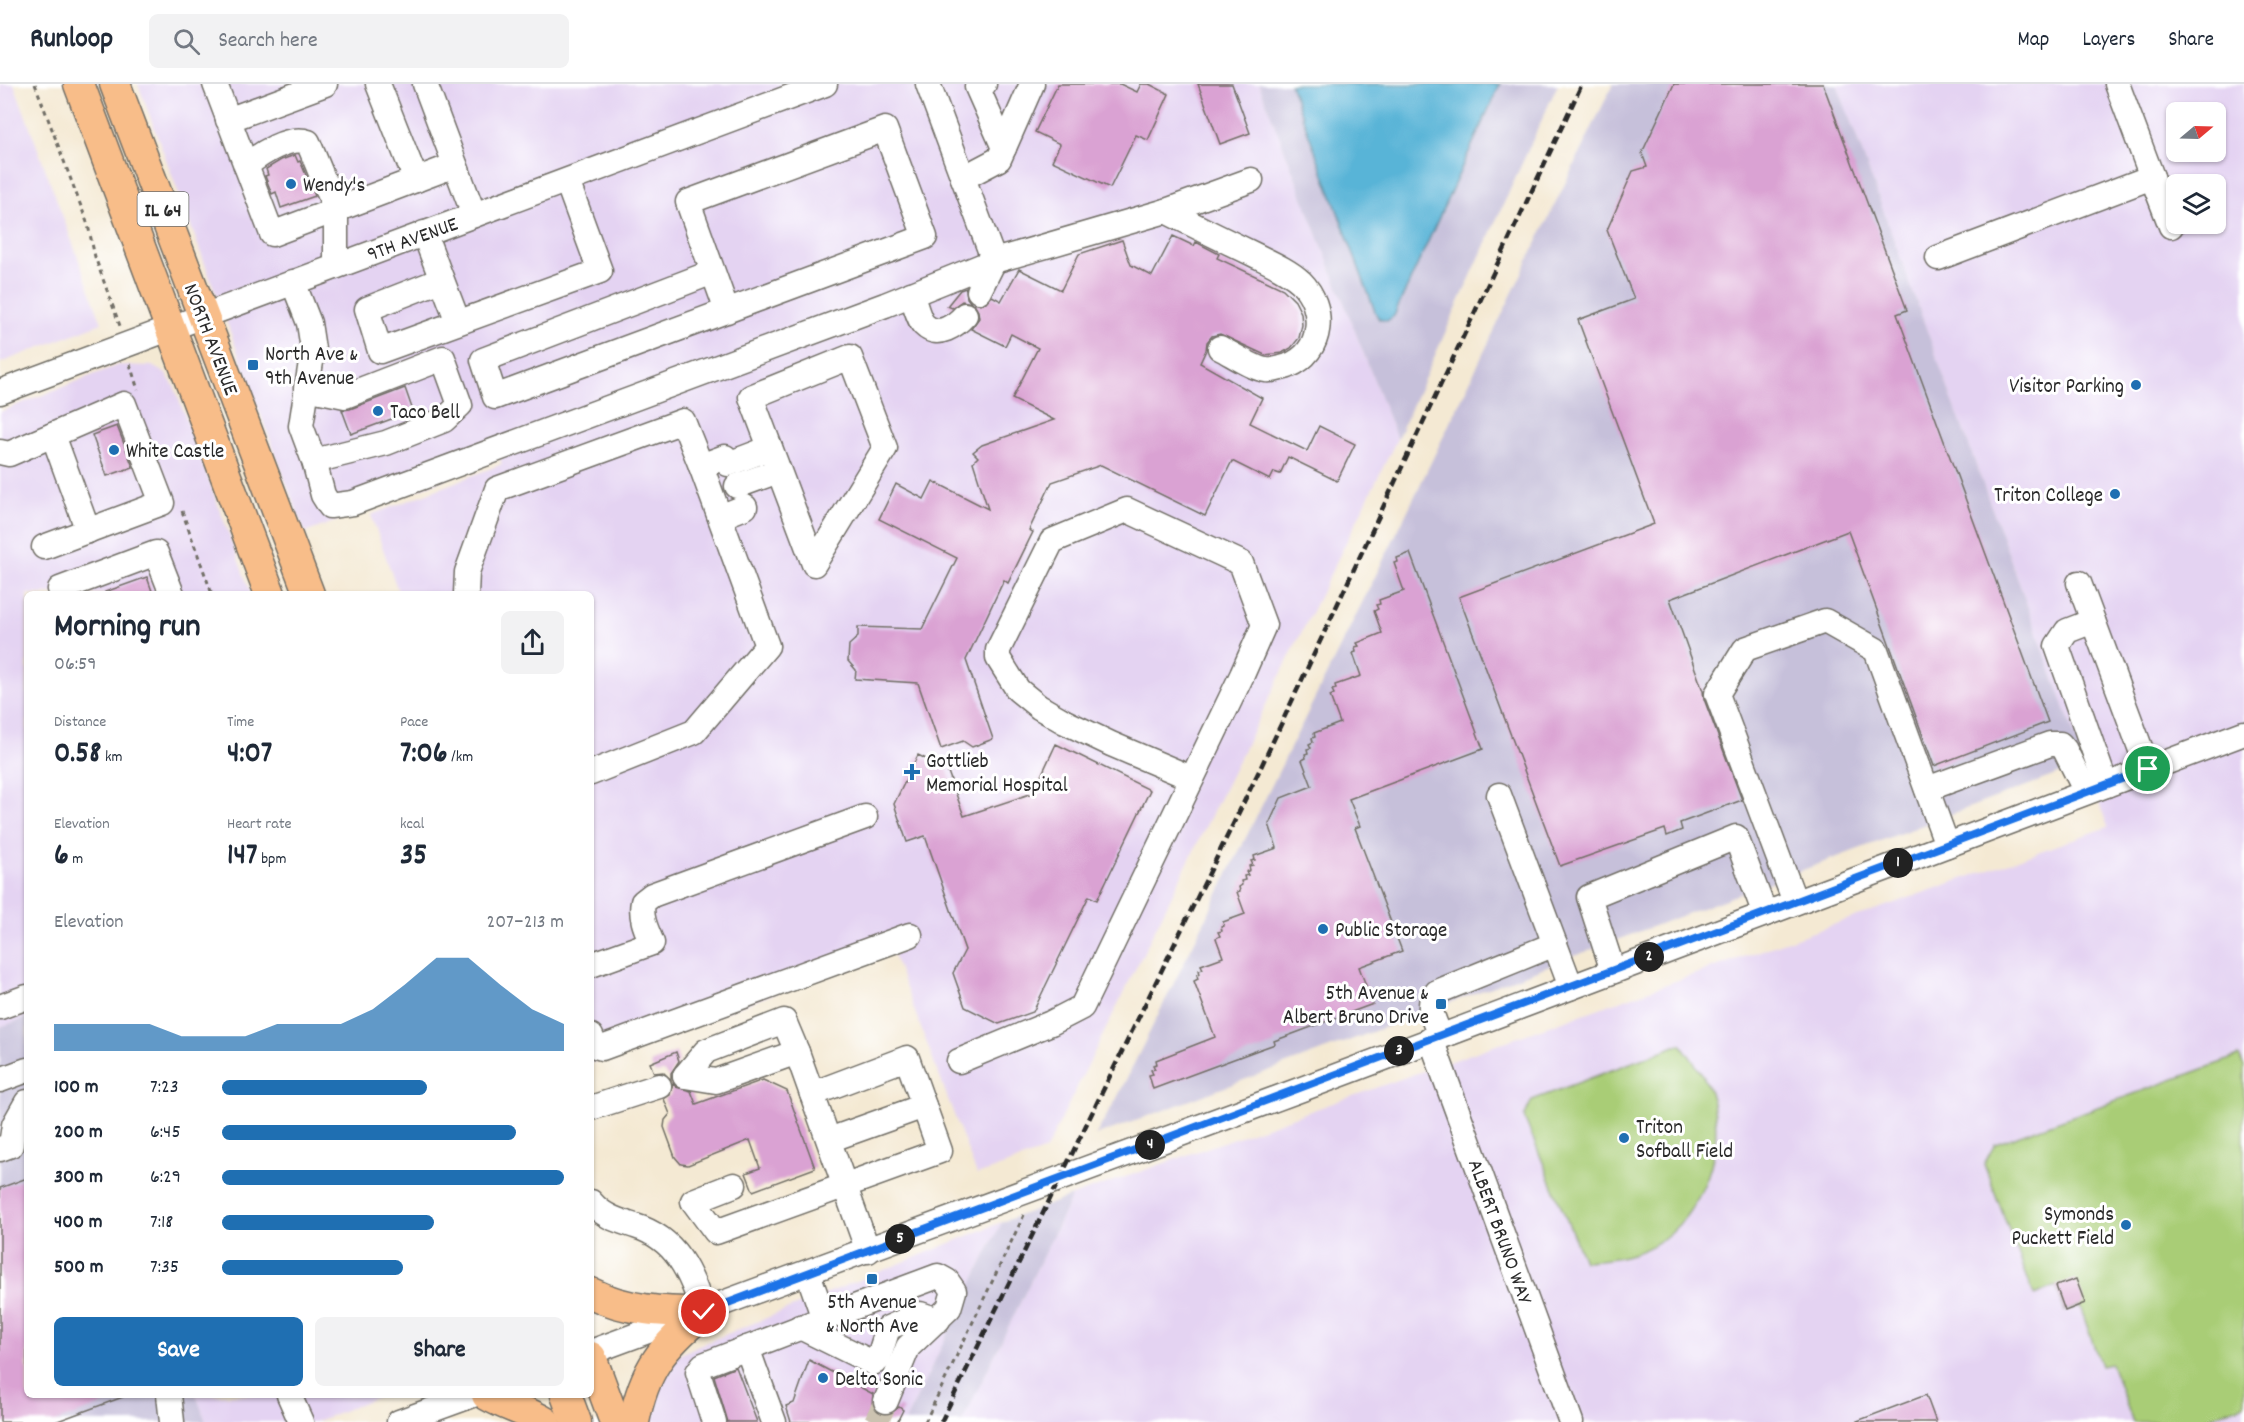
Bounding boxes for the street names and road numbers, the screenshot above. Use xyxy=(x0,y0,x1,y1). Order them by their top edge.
road number: IL 64 xyxy=(138,192,188,226)
street label: 9TH AVENUE xyxy=(363,210,463,271)
street label: NORTH AVENUE xyxy=(174,280,244,401)
street label: ALBERT BRUNO WAY xyxy=(1458,1156,1539,1310)

